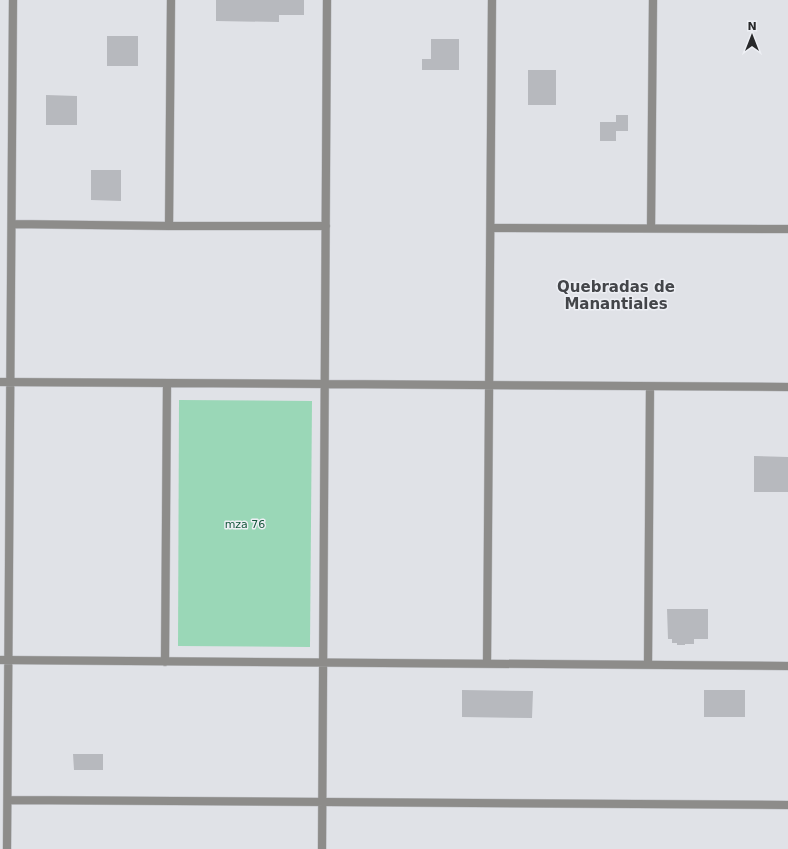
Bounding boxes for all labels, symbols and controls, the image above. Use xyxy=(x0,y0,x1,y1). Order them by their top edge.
north arrow xyxy=(732,16,772,56)
text: N xyxy=(747,20,757,33)
district label: Quebradas de Manantiales xyxy=(557,278,675,313)
park label: mza 76 xyxy=(225,518,265,531)

